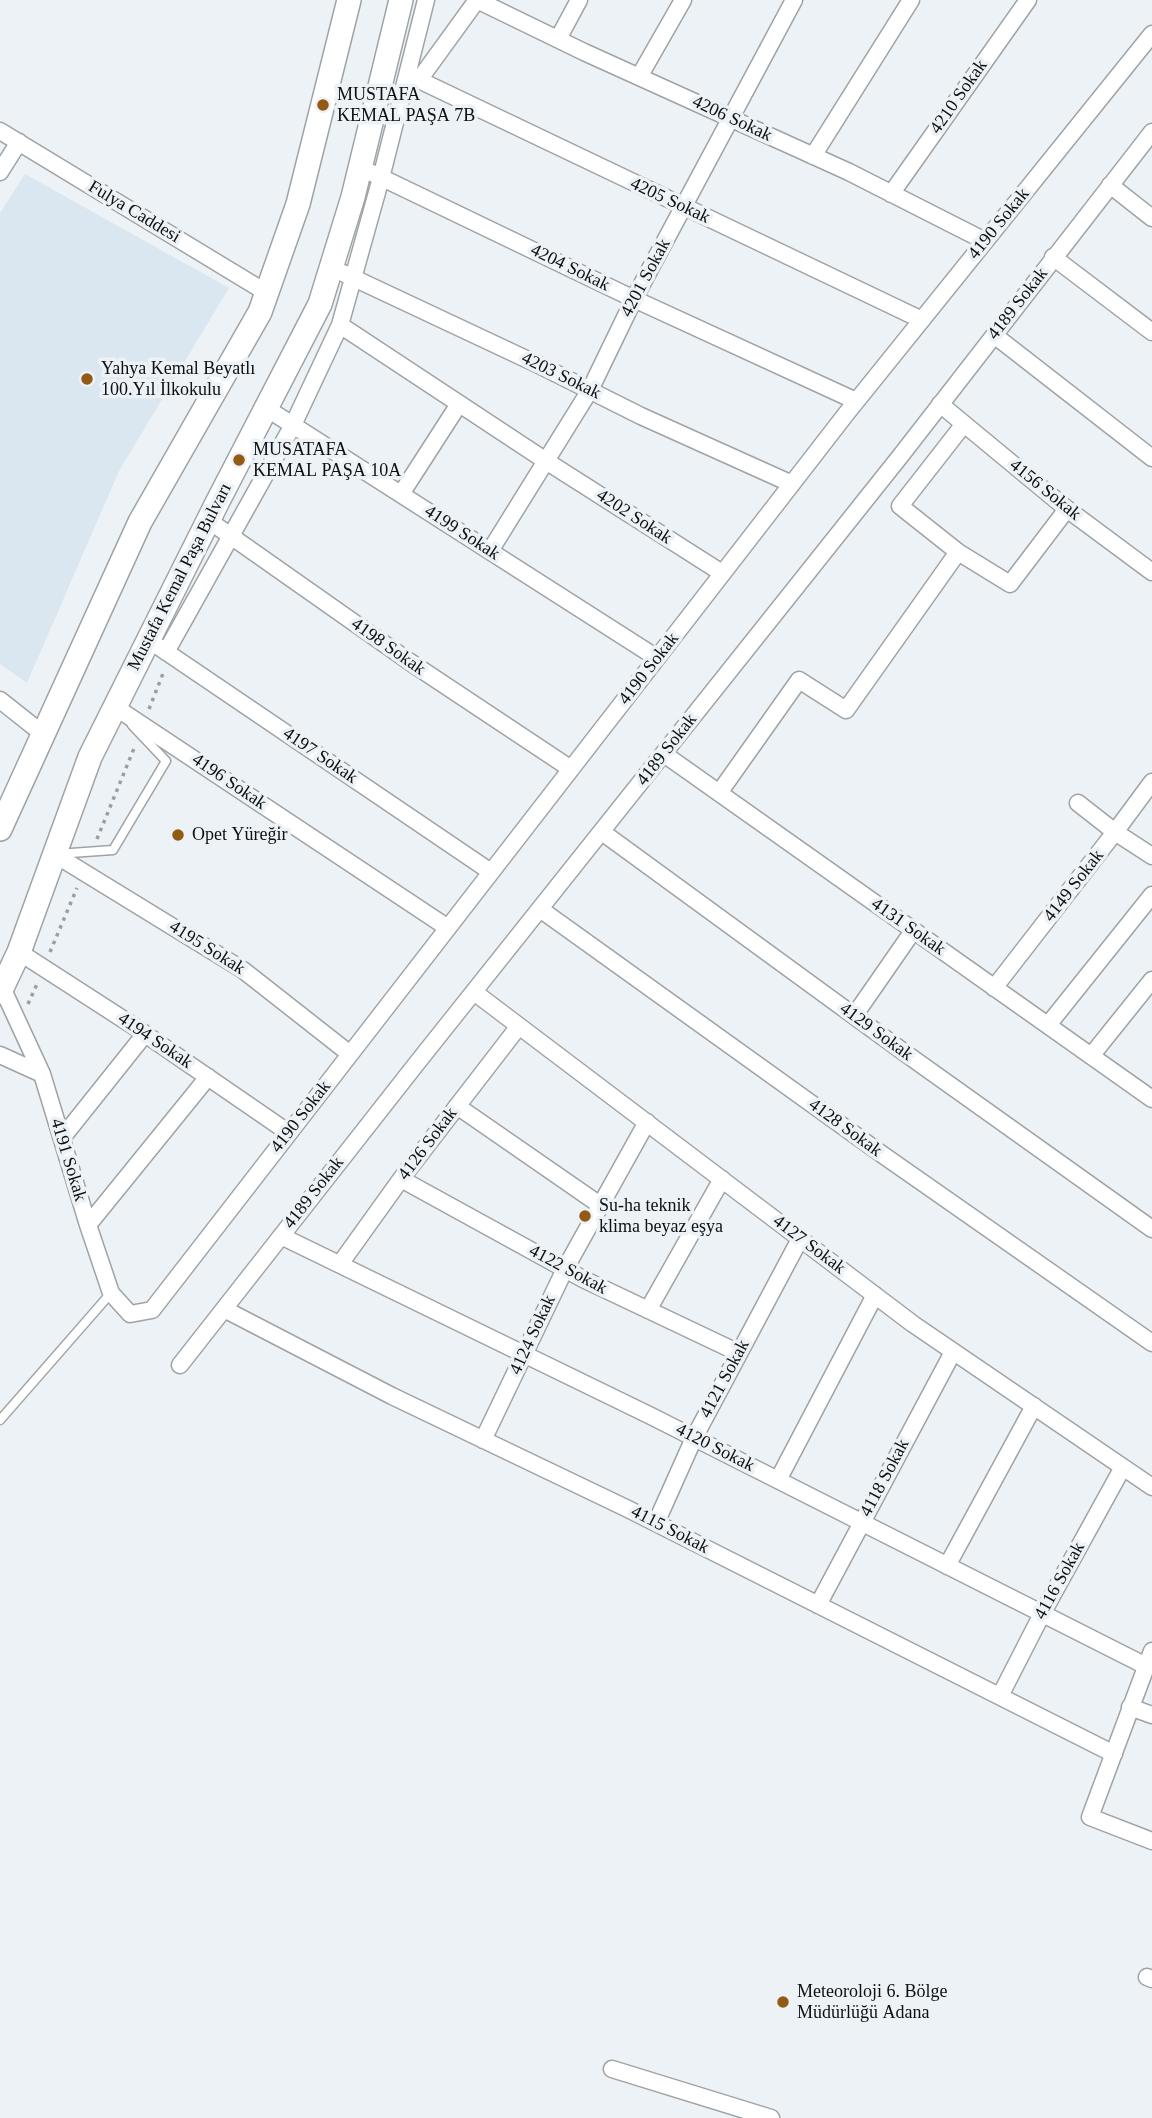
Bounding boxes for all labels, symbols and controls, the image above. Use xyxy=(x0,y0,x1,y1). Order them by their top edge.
street label: 4210 Sokak xyxy=(926,56,992,138)
place label: MUSTAFA KEMAL PAŞA 7B xyxy=(337,84,475,126)
street label: 4206 Sokak xyxy=(689,91,775,147)
marker: MUSTAFA KEMAL PAŞA 7B xyxy=(315,97,331,113)
street label: 4205 Sokak xyxy=(627,173,713,229)
street label: Fulya Caddesi xyxy=(84,176,184,248)
street label: 4190 Sokak xyxy=(964,184,1034,264)
street label: 4201 Sokak xyxy=(616,235,676,321)
street label: 4204 Sokak xyxy=(527,240,613,296)
street label: 4189 Sokak xyxy=(983,264,1053,344)
street label: 4203 Sokak xyxy=(518,348,604,404)
place label: Yahya Kemal Beyatlı 100.Yıl İlkokulu xyxy=(101,358,255,400)
marker: Yahya Kemal Beyatlı 100.Yıl İlkokulu xyxy=(79,371,95,387)
place label: MUSATAFA KEMAL PAŞA 10A xyxy=(253,439,401,482)
marker: MUSATAFA KEMAL PAŞA 10A xyxy=(231,452,247,468)
street label: 4156 Sokak xyxy=(1005,455,1085,525)
street label: Mustafa Kemal Paşa Bulvarı xyxy=(123,480,237,674)
street label: 4202 Sokak xyxy=(592,485,676,549)
street label: 4199 Sokak xyxy=(420,501,504,565)
street label: 4198 Sokak xyxy=(347,614,429,680)
street label: 4190 Sokak xyxy=(614,629,684,709)
street label: 4189 Sokak xyxy=(632,710,702,790)
street label: 4197 Sokak xyxy=(279,723,361,789)
street label: 4196 Sokak xyxy=(188,749,270,815)
place label: Opet Yüreğir xyxy=(192,824,287,846)
marker: Opet Yüreğir xyxy=(170,827,186,843)
street label: 4149 Sokak xyxy=(1039,846,1109,926)
street label: 4131 Sokak xyxy=(867,894,949,960)
street label: 4195 Sokak xyxy=(165,916,249,980)
street label: 4129 Sokak xyxy=(835,998,917,1066)
street label: 4194 Sokak xyxy=(114,1008,196,1074)
street label: 4190 Sokak xyxy=(266,1077,336,1157)
street label: 4128 Sokak xyxy=(804,1094,886,1162)
street label: 4126 Sokak xyxy=(394,1103,462,1185)
street label: 4191 Sokak xyxy=(45,1116,91,1204)
street label: 4189 Sokak xyxy=(279,1153,349,1233)
place label: Su-ha teknik klima beyaz eşya xyxy=(599,1195,723,1238)
marker: Su-ha teknik klima beyaz eşya xyxy=(577,1208,593,1224)
street label: 4127 Sokak xyxy=(768,1211,850,1279)
street label: 4122 Sokak xyxy=(525,1240,611,1300)
street label: 4124 Sokak xyxy=(505,1292,561,1378)
street label: 4121 Sokak xyxy=(695,1336,755,1422)
street label: 4120 Sokak xyxy=(672,1419,758,1477)
street label: 4118 Sokak xyxy=(856,1435,914,1521)
street label: 4115 Sokak xyxy=(627,1501,713,1559)
street label: 4116 Sokak xyxy=(1030,1539,1090,1623)
place label: Meteoroloji 6. Bölge Müdürlüğü Adana xyxy=(797,1981,947,2024)
marker: Meteoroloji 6. Bölge Müdürlüğü Adana xyxy=(775,1994,791,2010)

